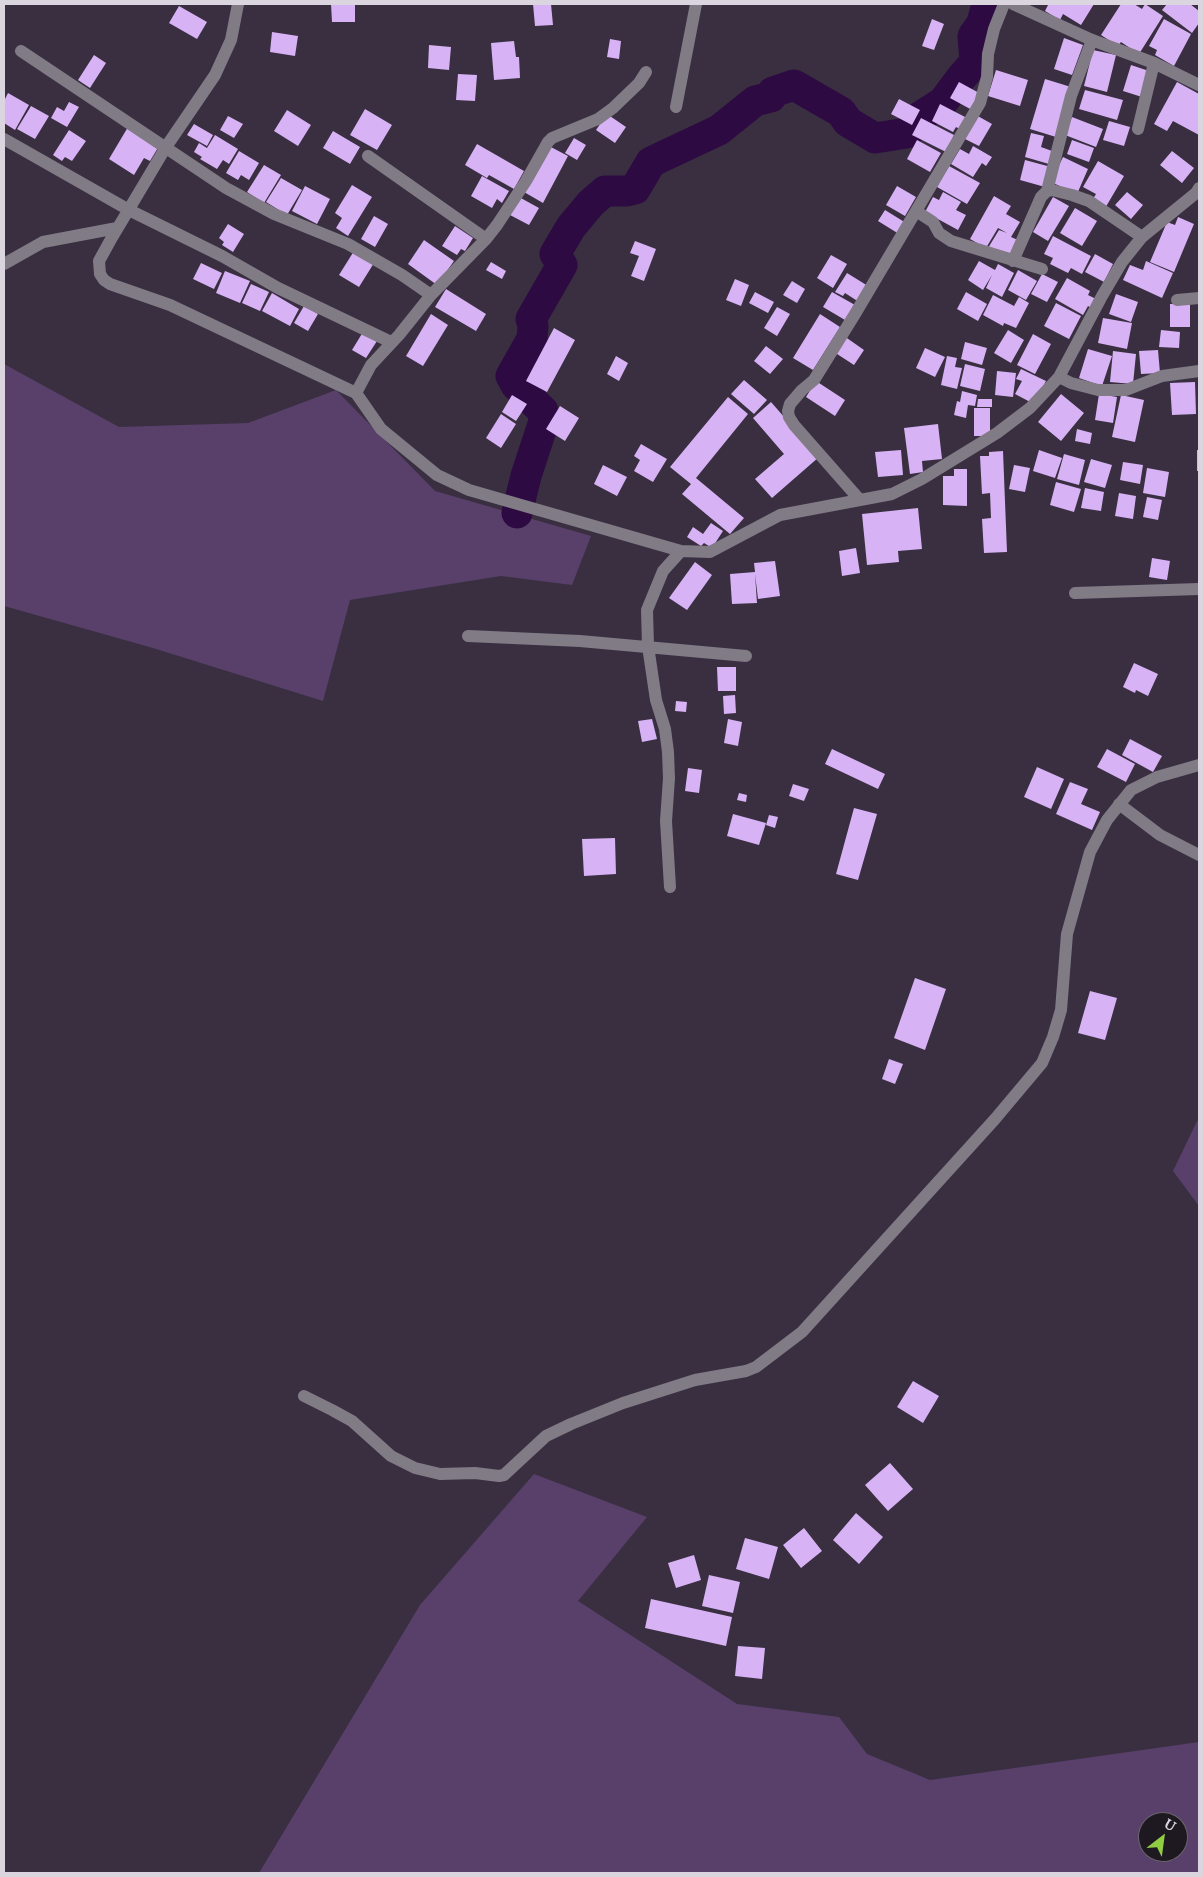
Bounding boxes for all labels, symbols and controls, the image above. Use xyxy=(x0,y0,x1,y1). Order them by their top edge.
north arrow xyxy=(1138,1812,1188,1862)
text: U xyxy=(1161,1814,1179,1835)

